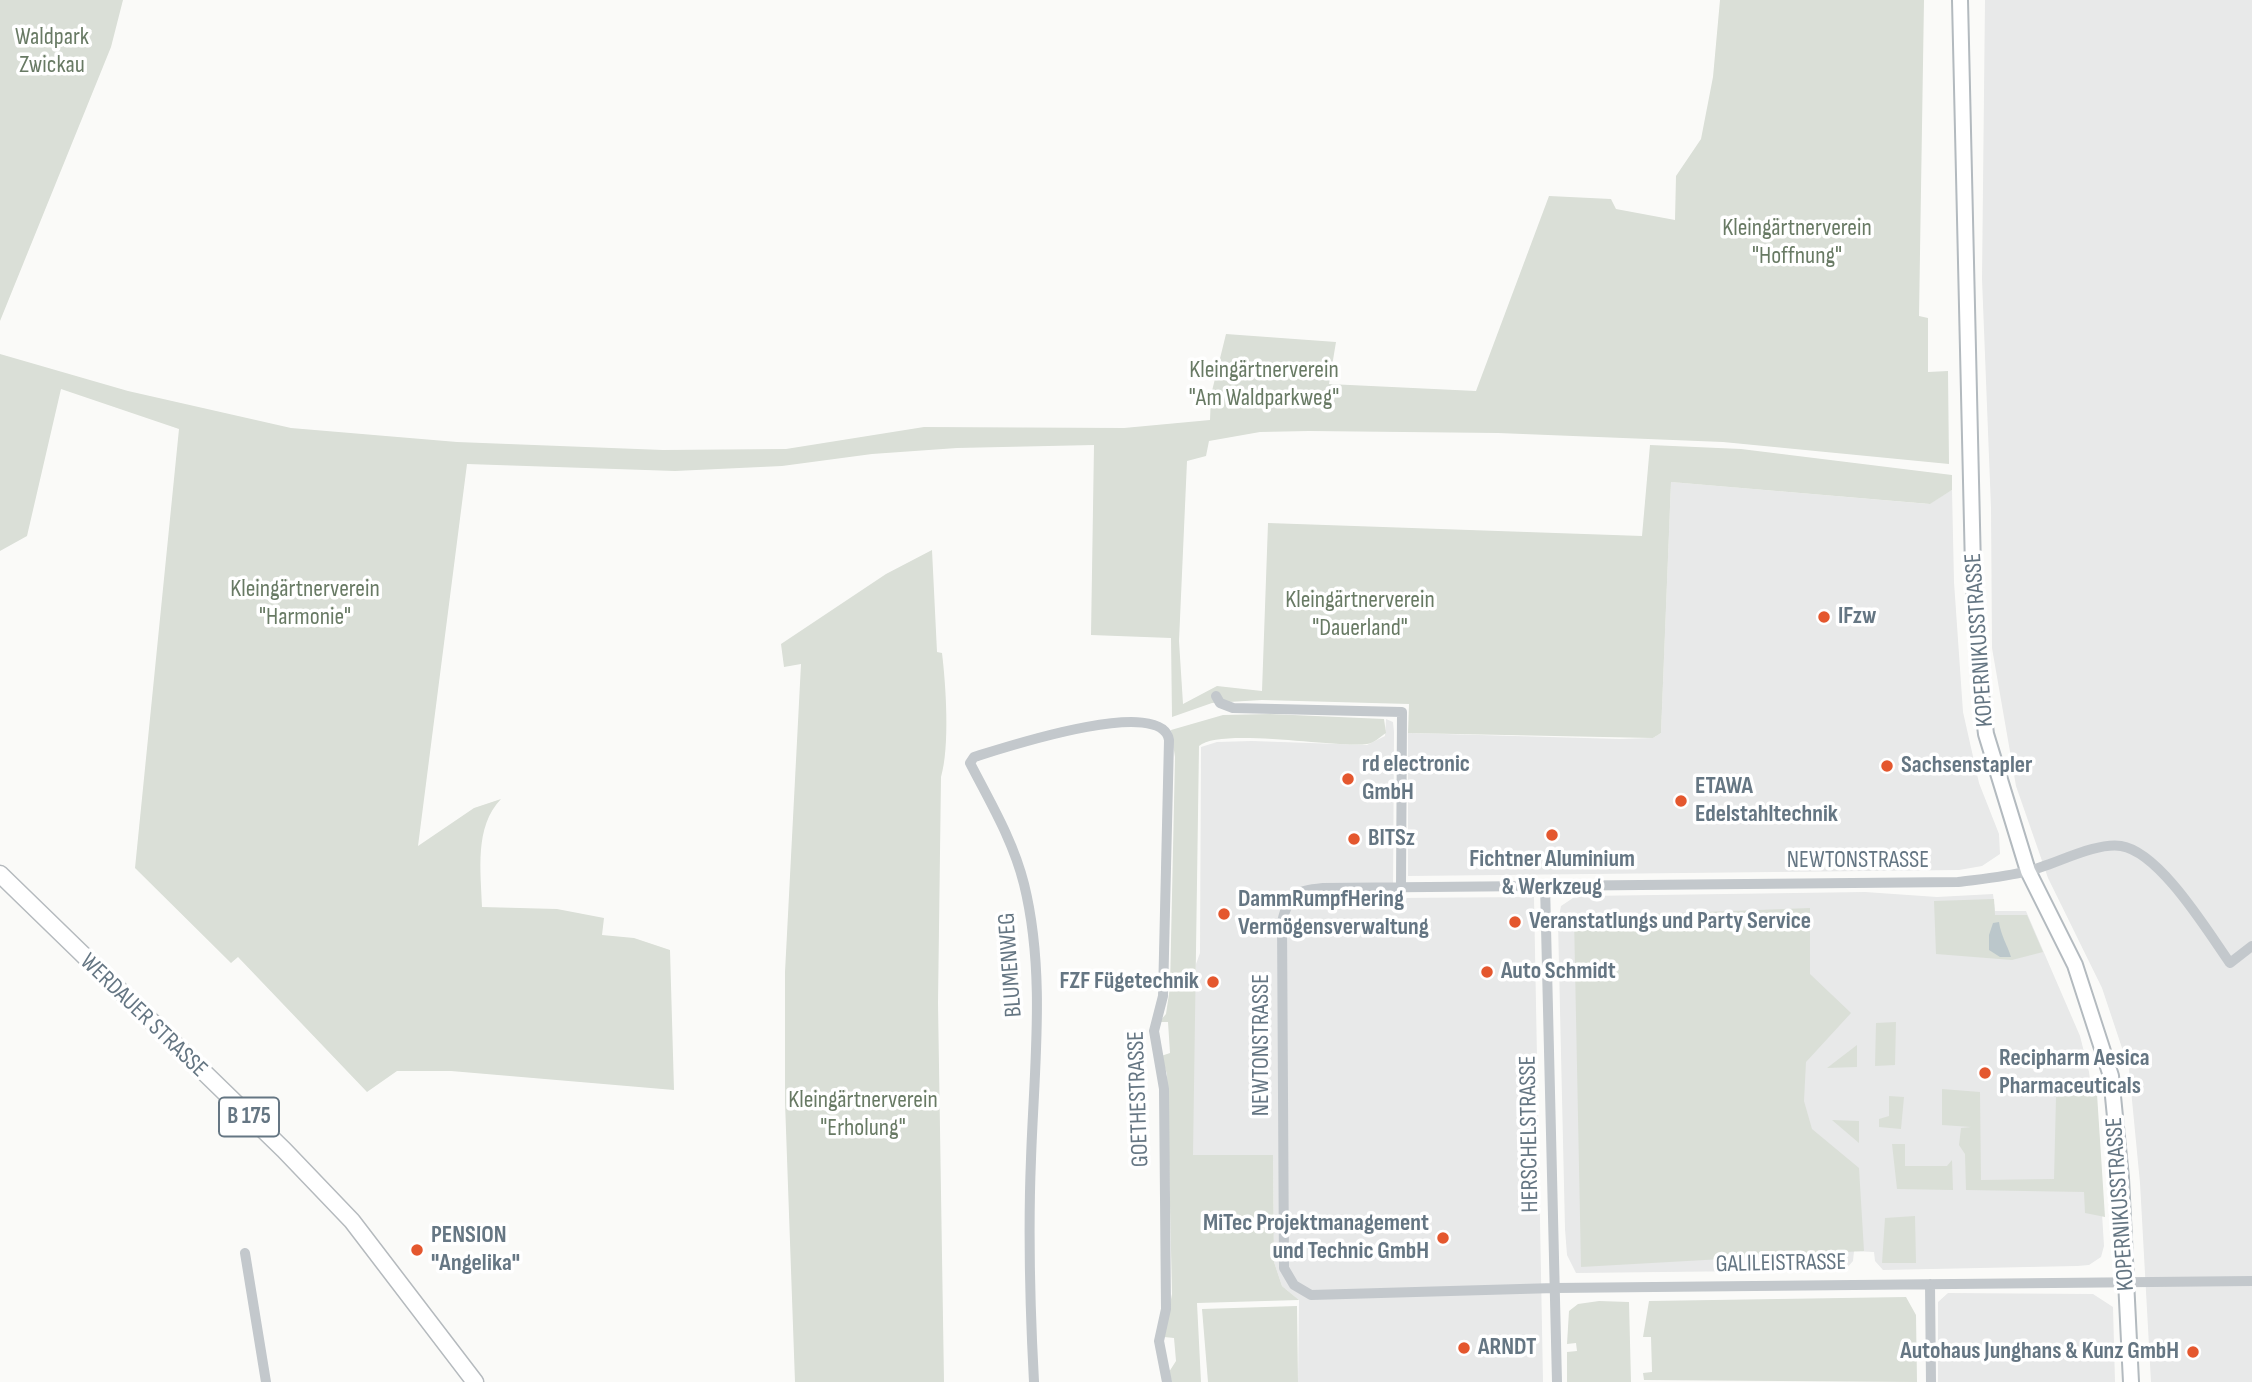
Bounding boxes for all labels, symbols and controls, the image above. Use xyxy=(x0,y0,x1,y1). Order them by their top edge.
park label: Waldpark Zwickau xyxy=(15,24,89,80)
park label: Kleingärtnerverein "Hoffnung" xyxy=(1722,215,1872,271)
park label: Kleingärtnerverein "Am Waldparkweg" xyxy=(1189,357,1339,413)
street label: KOPERNIKUSSTRASSE xyxy=(1960,552,2000,728)
park label: Kleingärtnerverein "Harmonie" xyxy=(230,576,380,632)
park label: Kleingärtnerverein "Dauerland" xyxy=(1285,587,1435,643)
place label: IFzw xyxy=(1838,603,1877,631)
marker: IFzw xyxy=(1816,609,1832,625)
place label: rd electronic GmbH xyxy=(1362,751,1470,807)
place label: Sachsenstapler xyxy=(1901,752,2032,780)
marker: Sachsenstapler xyxy=(1879,758,1895,774)
marker: rd electronic GmbH xyxy=(1340,771,1356,787)
place label: ETAWA Edelstahltechnik xyxy=(1695,773,1838,829)
marker: ETAWA Edelstahltechnik xyxy=(1673,793,1689,809)
place label: BITSz xyxy=(1368,825,1415,853)
marker: Fichtner Aluminium & Werkzeug xyxy=(1544,827,1560,843)
marker: BITSz xyxy=(1346,831,1362,847)
place label: Fichtner Aluminium & Werkzeug xyxy=(1469,846,1635,902)
street label: NEWTONSTRASSE xyxy=(1787,847,1929,875)
place label: DammRumpfHering Vermögensverwaltung xyxy=(1238,886,1429,942)
marker: DammRumpfHering Vermögensverwaltung xyxy=(1216,906,1232,922)
place label: Veranstatlungs und Party Service xyxy=(1529,908,1811,936)
street label: BLUMENWEG xyxy=(993,912,1029,1018)
marker: Veranstatlungs und Party Service xyxy=(1507,914,1523,930)
street label: WERDAUER STRASSE xyxy=(73,948,213,1084)
place label: Auto Schmidt xyxy=(1501,958,1616,986)
marker: Auto Schmidt xyxy=(1479,964,1495,980)
place label: FZF Fügetechnik xyxy=(1060,968,1199,996)
marker: FZF Fügetechnik xyxy=(1205,974,1221,990)
street label: NEWTONSTRASSE xyxy=(1248,974,1276,1116)
street label: GOETHESTRASSE xyxy=(1122,1030,1156,1168)
place label: Recipharm Aesica Pharmaceuticals xyxy=(1999,1045,2149,1101)
street label: HERSCHELSTRASSE xyxy=(1514,1055,1546,1213)
marker: Recipharm Aesica Pharmaceuticals xyxy=(1977,1065,1993,1081)
park label: Kleingärtnerverein "Erholung" xyxy=(788,1087,938,1143)
road number: B 175 xyxy=(219,1098,279,1136)
street label: KOPERNIKUSSTRASSE xyxy=(2101,1116,2141,1292)
place label: MiTec Projektmanagement und Technic GmbH xyxy=(1203,1210,1429,1266)
place label: PENSION "Angelika" xyxy=(431,1222,520,1278)
marker: MiTec Projektmanagement und Technic GmbH xyxy=(1435,1230,1451,1246)
marker: PENSION "Angelika" xyxy=(409,1242,425,1258)
street label: GALILEISTRASSE xyxy=(1715,1248,1847,1280)
place label: ARNDT xyxy=(1478,1334,1537,1362)
place label: Autohaus Junghans & Kunz GmbH xyxy=(1900,1338,2179,1366)
marker: ARNDT xyxy=(1456,1340,1472,1356)
marker: Autohaus Junghans & Kunz GmbH xyxy=(2185,1344,2201,1360)

